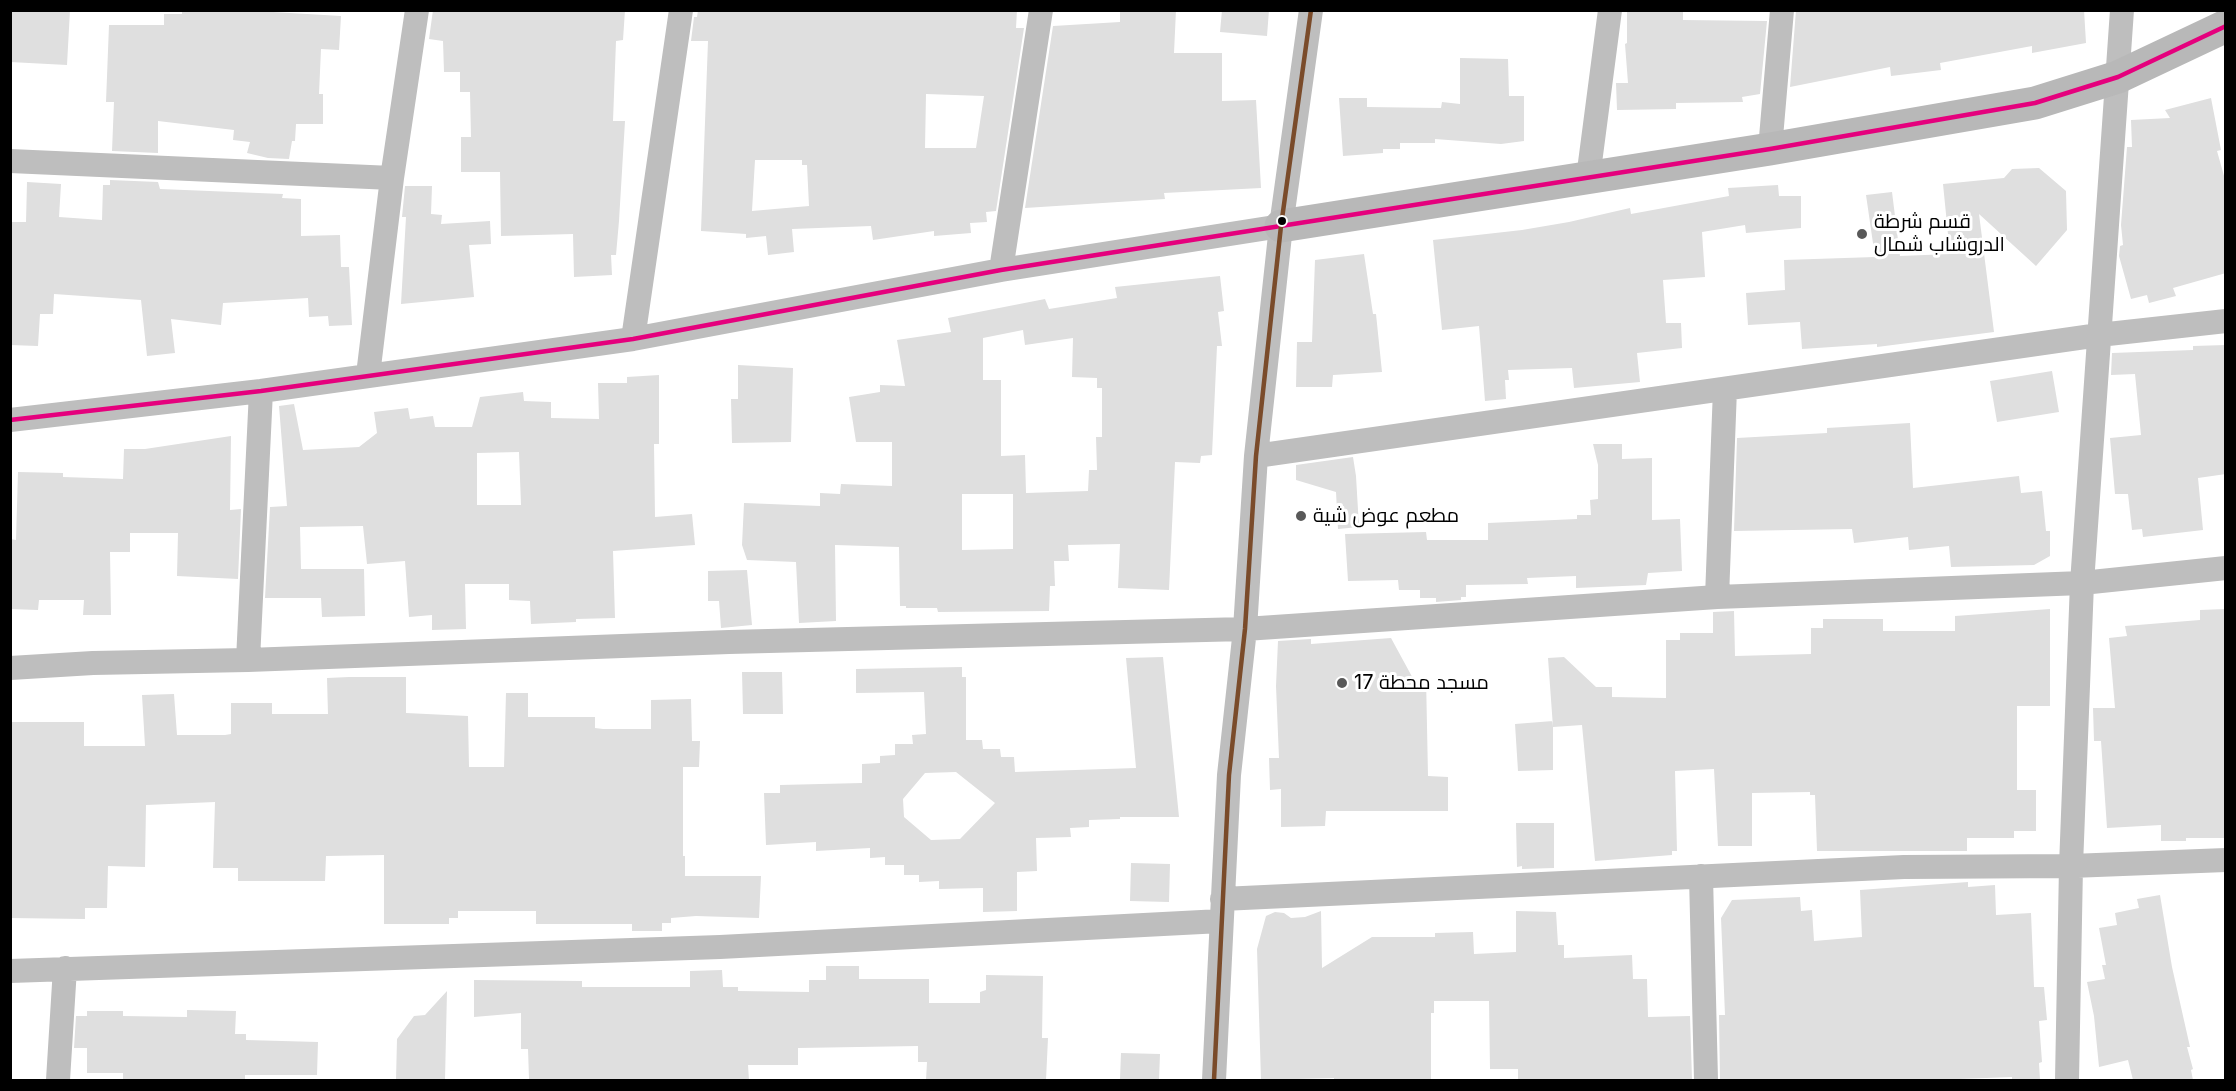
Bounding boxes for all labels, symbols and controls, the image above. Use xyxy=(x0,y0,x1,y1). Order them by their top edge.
place label: قسم شرطة الدروشاب شمال xyxy=(1874,210,2005,257)
unlabelled marker xyxy=(1276,215,1288,227)
marker: قسم شرطة الدروشاب شمال xyxy=(1855,227,1869,241)
place label: مطعم عوض شية xyxy=(1313,504,1459,528)
marker: مطعم عوض شية xyxy=(1294,509,1308,523)
place label: مسجد محطة 17 xyxy=(1354,671,1489,695)
marker: مسجد محطة 17 xyxy=(1335,676,1349,690)

